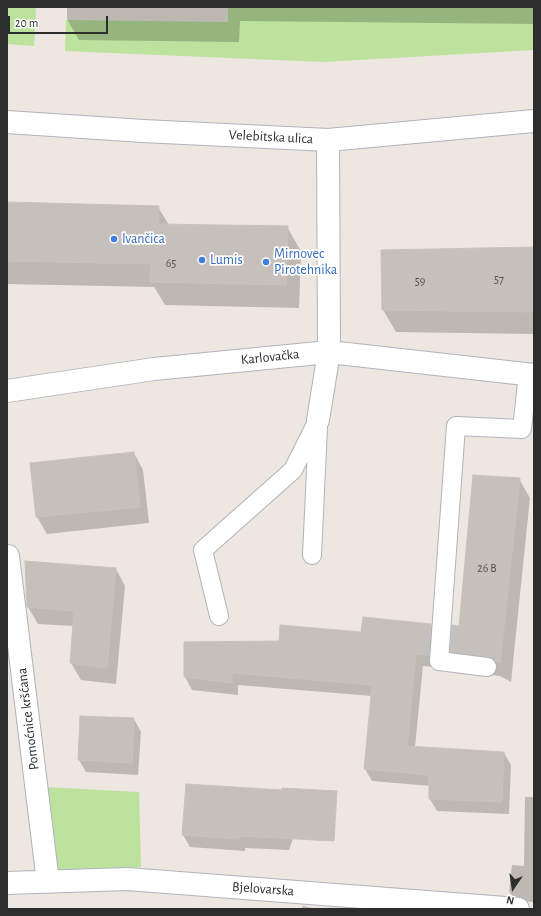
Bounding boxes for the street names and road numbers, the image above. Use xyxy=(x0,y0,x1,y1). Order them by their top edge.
street label: Velebitska ulica xyxy=(228,126,314,148)
street label: Karlovačka xyxy=(240,346,300,368)
street label: Pomoćnice kršćana xyxy=(13,667,43,771)
street label: Bjelovarska xyxy=(231,878,295,900)

